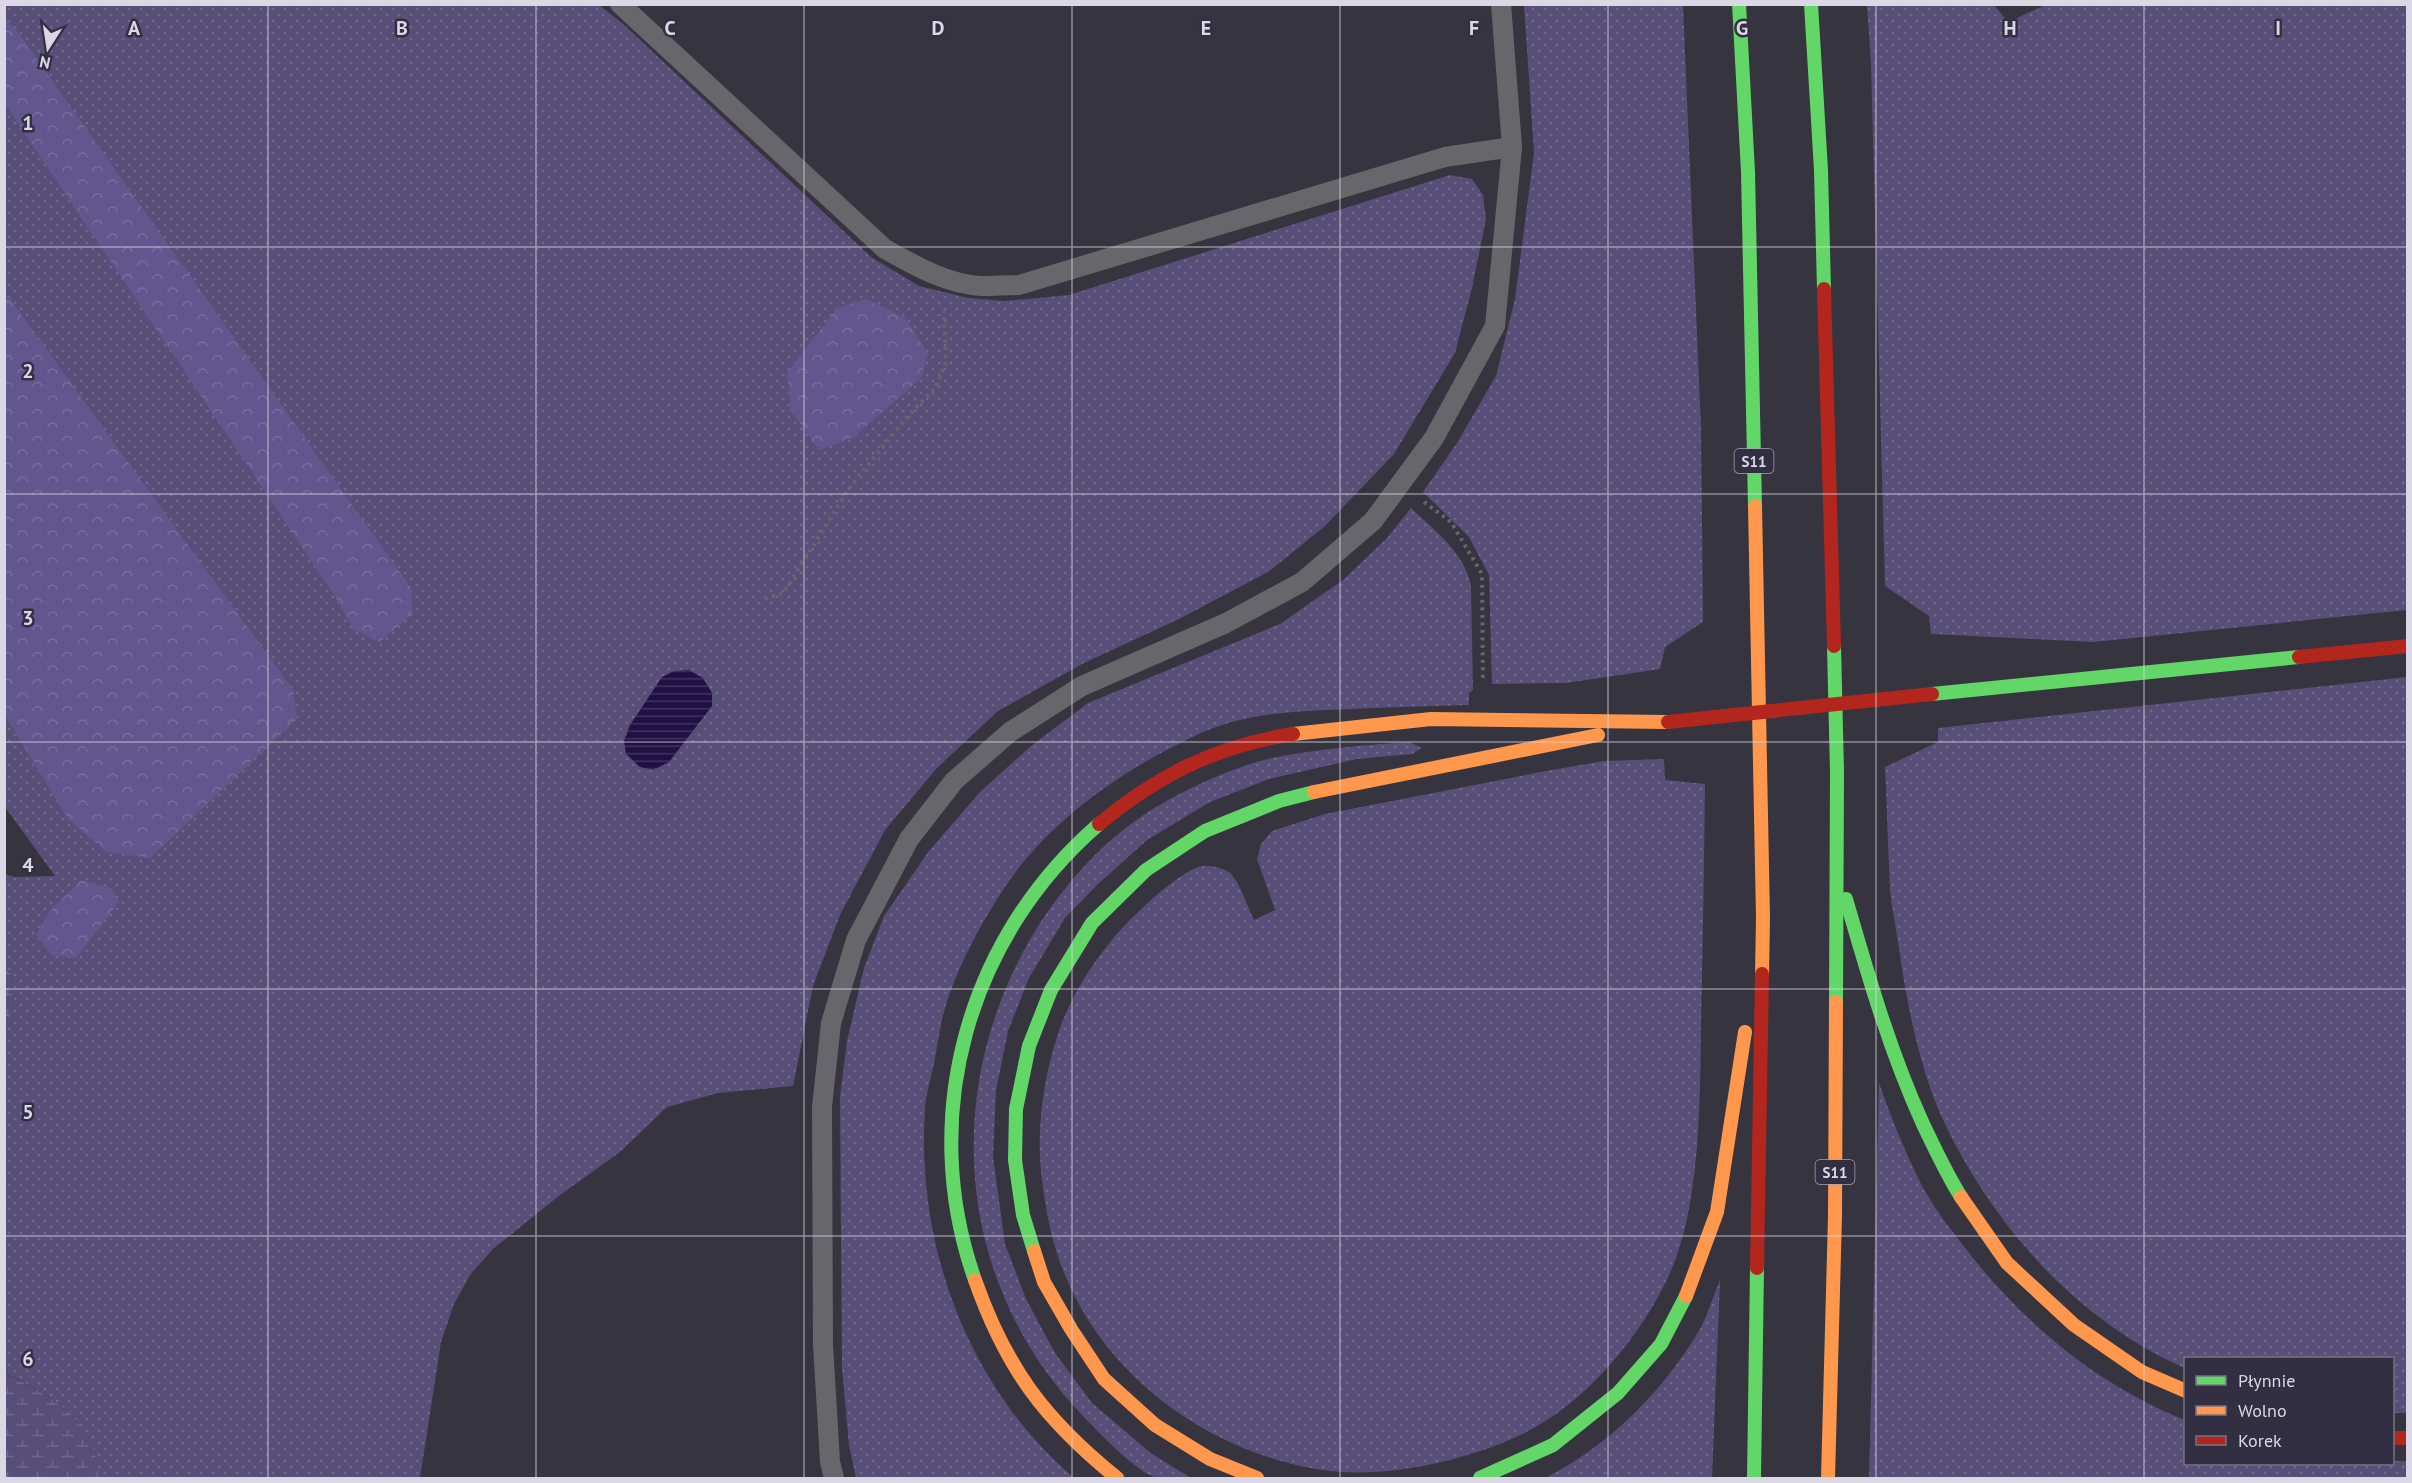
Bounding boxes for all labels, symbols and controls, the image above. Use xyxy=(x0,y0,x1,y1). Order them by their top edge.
text: A xyxy=(128,15,141,41)
text: B xyxy=(396,15,408,41)
text: C xyxy=(664,15,676,41)
text: D xyxy=(932,15,945,41)
text: E xyxy=(1201,15,1211,41)
text: F xyxy=(1469,15,1479,41)
text: G xyxy=(1736,15,1748,41)
text: H xyxy=(2003,15,2017,41)
text: I xyxy=(2275,15,2281,41)
north arrow xyxy=(18,18,78,78)
text: N xyxy=(38,52,52,74)
text: 1 xyxy=(22,110,34,136)
text: 2 xyxy=(22,358,34,384)
road number: S11 xyxy=(1734,449,1774,473)
text: 3 xyxy=(22,605,34,631)
text: 4 xyxy=(22,852,34,878)
text: 5 xyxy=(22,1099,34,1125)
road number: S11 xyxy=(1816,1160,1854,1184)
text: 6 xyxy=(22,1346,34,1372)
legend xyxy=(2184,1357,2394,1465)
text: Płynnie xyxy=(2238,1369,2295,1392)
text: Wolno xyxy=(2238,1399,2287,1422)
text: Korek xyxy=(2238,1429,2282,1452)

